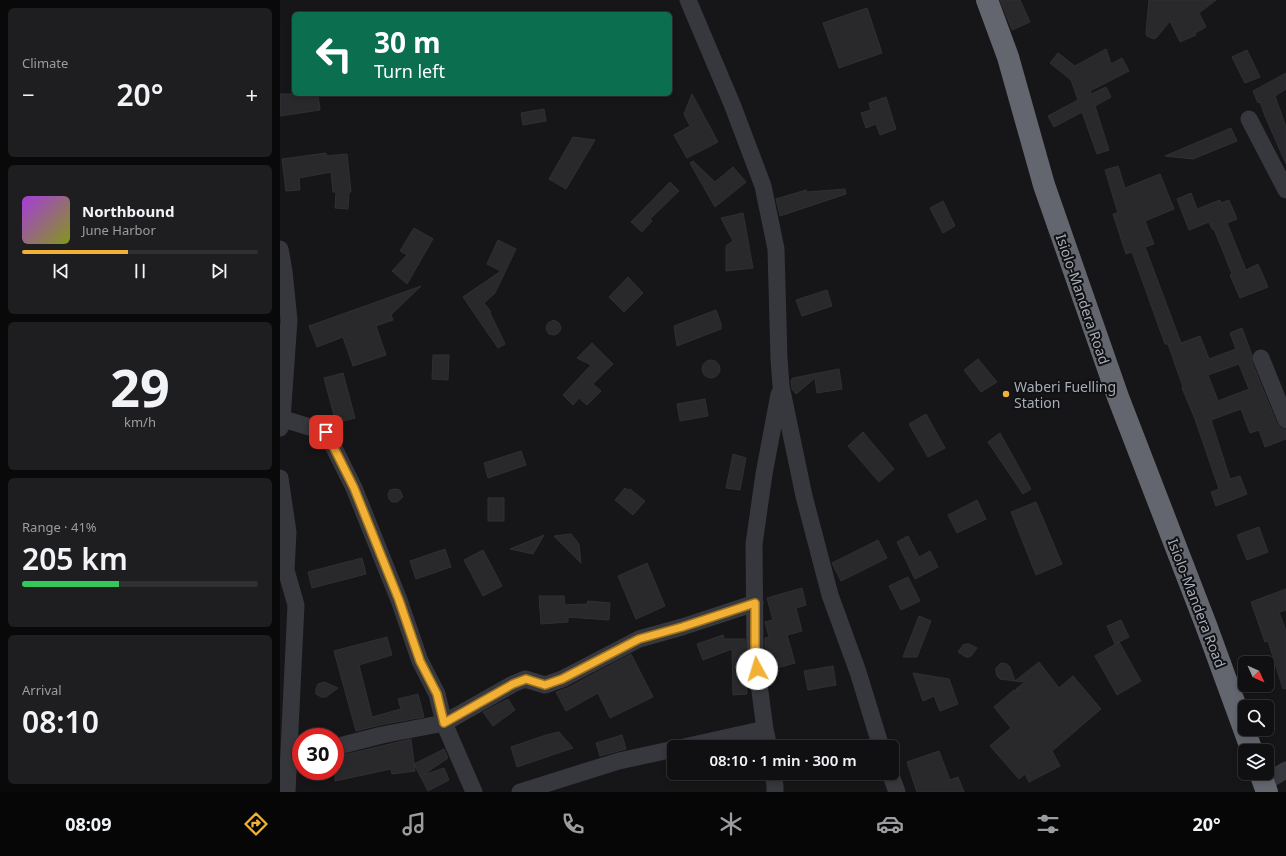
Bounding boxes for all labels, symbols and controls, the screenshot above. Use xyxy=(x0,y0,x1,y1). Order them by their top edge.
text: 30 m xyxy=(374,23,441,61)
icon: left xyxy=(308,28,360,80)
text: Climate xyxy=(22,54,68,72)
text: Turn left xyxy=(374,59,445,83)
text: 20° xyxy=(116,74,164,115)
text: − xyxy=(22,79,35,109)
text: + xyxy=(245,79,258,109)
text: Northbound xyxy=(82,201,174,221)
text: June Harbor xyxy=(82,221,156,239)
street label: Isiolo-Mandera Road xyxy=(1052,231,1114,367)
icon: previous xyxy=(50,260,72,282)
icon: pause xyxy=(129,260,151,282)
icon: next xyxy=(208,260,230,282)
text: 29 xyxy=(110,351,170,422)
place label: Waberi Fuelling Station xyxy=(1014,377,1116,412)
marker: Waberi Fuelling Station xyxy=(1001,389,1011,399)
text: km/h xyxy=(124,413,156,431)
pin xyxy=(309,415,343,449)
icon: arrive xyxy=(315,421,337,443)
text: Range · 41% xyxy=(22,518,97,536)
street label: Isiolo-Mandera Road xyxy=(1164,536,1230,670)
text: 205 km xyxy=(22,538,128,579)
position arrow xyxy=(736,648,778,690)
north arrow xyxy=(1238,656,1274,692)
map controls xyxy=(1238,656,1274,780)
text: Arrival xyxy=(22,681,62,699)
button: search xyxy=(1238,700,1274,736)
text: 08:10 xyxy=(22,701,99,742)
speed limit sign: 30 xyxy=(292,728,344,780)
button: layers xyxy=(1238,744,1274,780)
text: 08:10 · 1 min · 300 m xyxy=(709,750,857,770)
icon: directions xyxy=(242,810,270,838)
icon: music xyxy=(400,810,428,838)
icon: phone xyxy=(559,810,587,838)
icon: climate xyxy=(717,810,745,838)
icon: car xyxy=(876,810,904,838)
icon: filters xyxy=(1034,810,1062,838)
text: 08:09 xyxy=(65,812,111,836)
text: 20° xyxy=(1193,812,1221,836)

